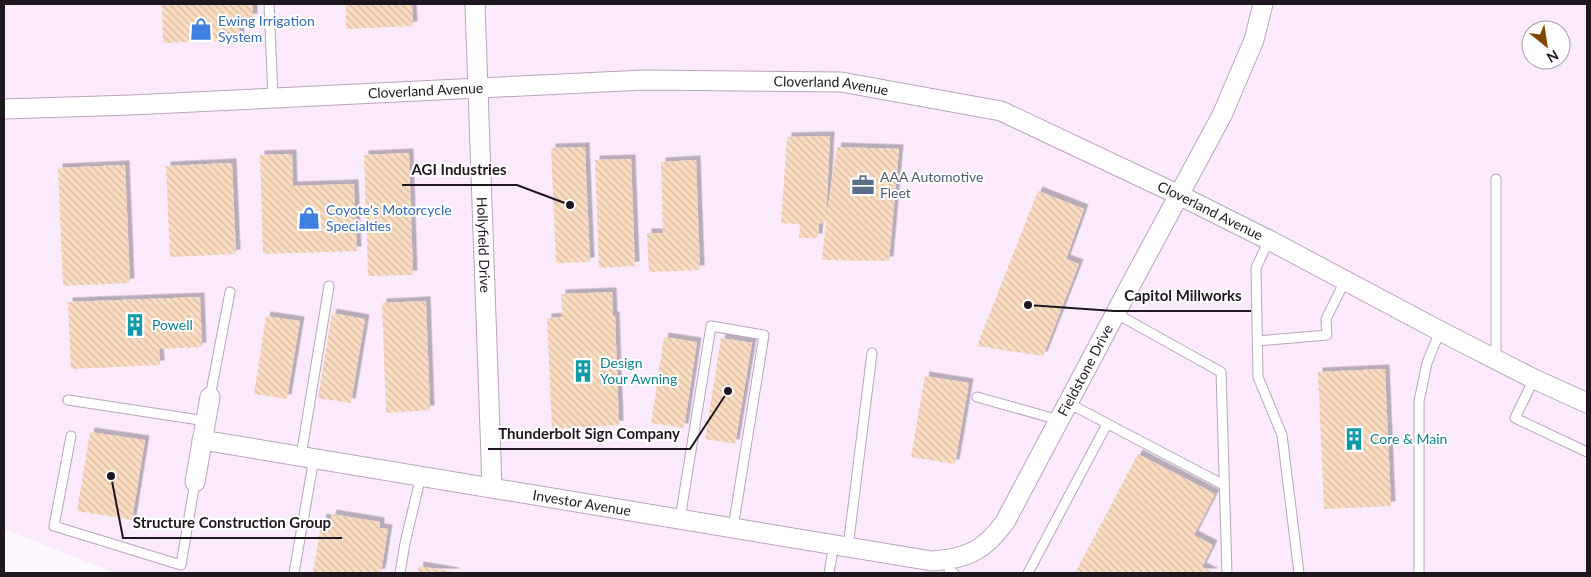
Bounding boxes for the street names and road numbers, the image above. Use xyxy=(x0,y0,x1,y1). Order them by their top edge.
street label: Cloverland Avenue xyxy=(774,72,890,98)
street label: Cloverland Avenue xyxy=(368,79,484,101)
street label: Cloverland Avenue xyxy=(1155,177,1266,244)
street label: Hollyfield Drive xyxy=(474,197,494,293)
street label: Fieldstone Drive xyxy=(1054,322,1116,419)
street label: Investor Avenue xyxy=(532,486,632,519)

